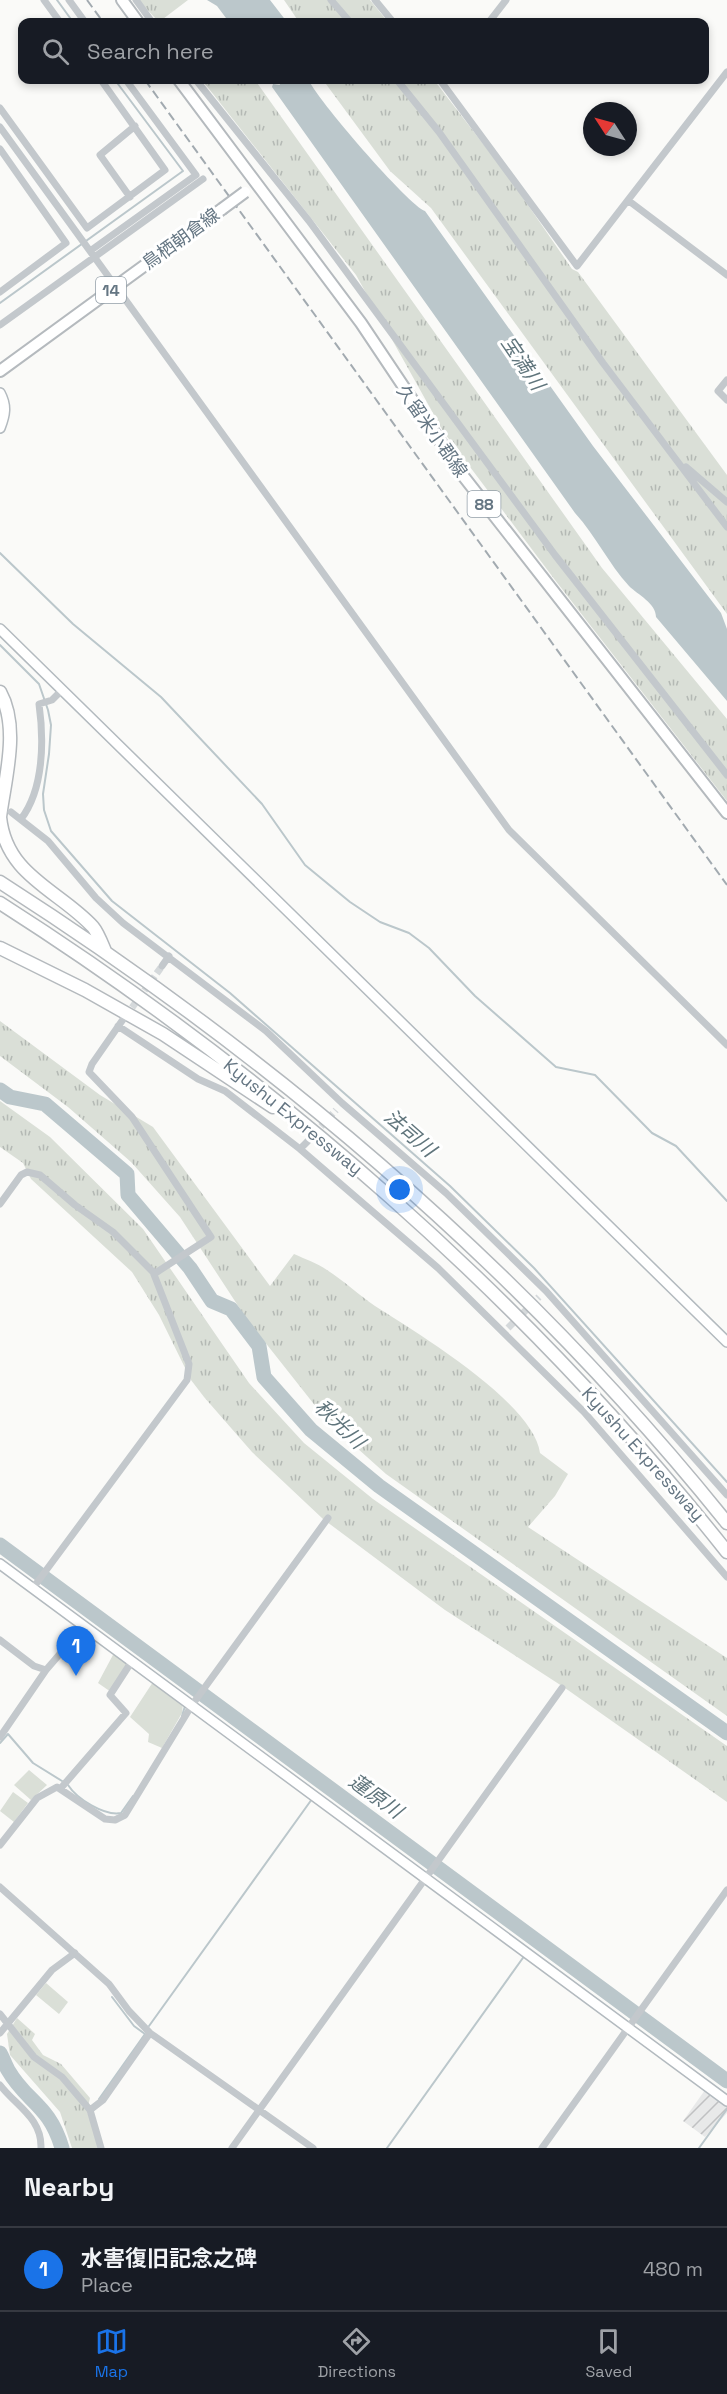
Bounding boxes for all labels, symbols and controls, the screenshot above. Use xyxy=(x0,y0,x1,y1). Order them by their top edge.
search box xyxy=(18,18,709,84)
icon: search xyxy=(39,35,72,68)
text: Search here xyxy=(87,37,214,65)
north arrow xyxy=(583,102,637,156)
street label: 鳥栖朝倉線 xyxy=(138,203,224,274)
road number: 14 xyxy=(96,277,126,303)
water label: 宝満川 xyxy=(495,331,552,397)
street label: 久留米小郡線 xyxy=(392,380,473,482)
road number: 88 xyxy=(468,491,500,517)
street label: Kyushu Expressway xyxy=(219,1053,368,1180)
water label: 法司川 xyxy=(379,1104,443,1164)
your location xyxy=(385,1175,414,1204)
street label: Kyushu Expressway xyxy=(577,1382,710,1525)
water label: 秋光川 xyxy=(309,1394,372,1456)
pin: 1 xyxy=(56,1626,96,1676)
water label: 蓮原川 xyxy=(344,1768,410,1825)
text: Nearby xyxy=(24,2170,114,2204)
text: 水害復旧記念之碑 xyxy=(81,2244,257,2272)
text: 1 xyxy=(39,2256,48,2282)
text: 480 m xyxy=(643,2256,703,2282)
text: Place xyxy=(81,2272,133,2298)
tab: Map xyxy=(95,2325,128,2382)
tab: Directions xyxy=(318,2325,396,2382)
tab: Saved xyxy=(586,2325,632,2382)

